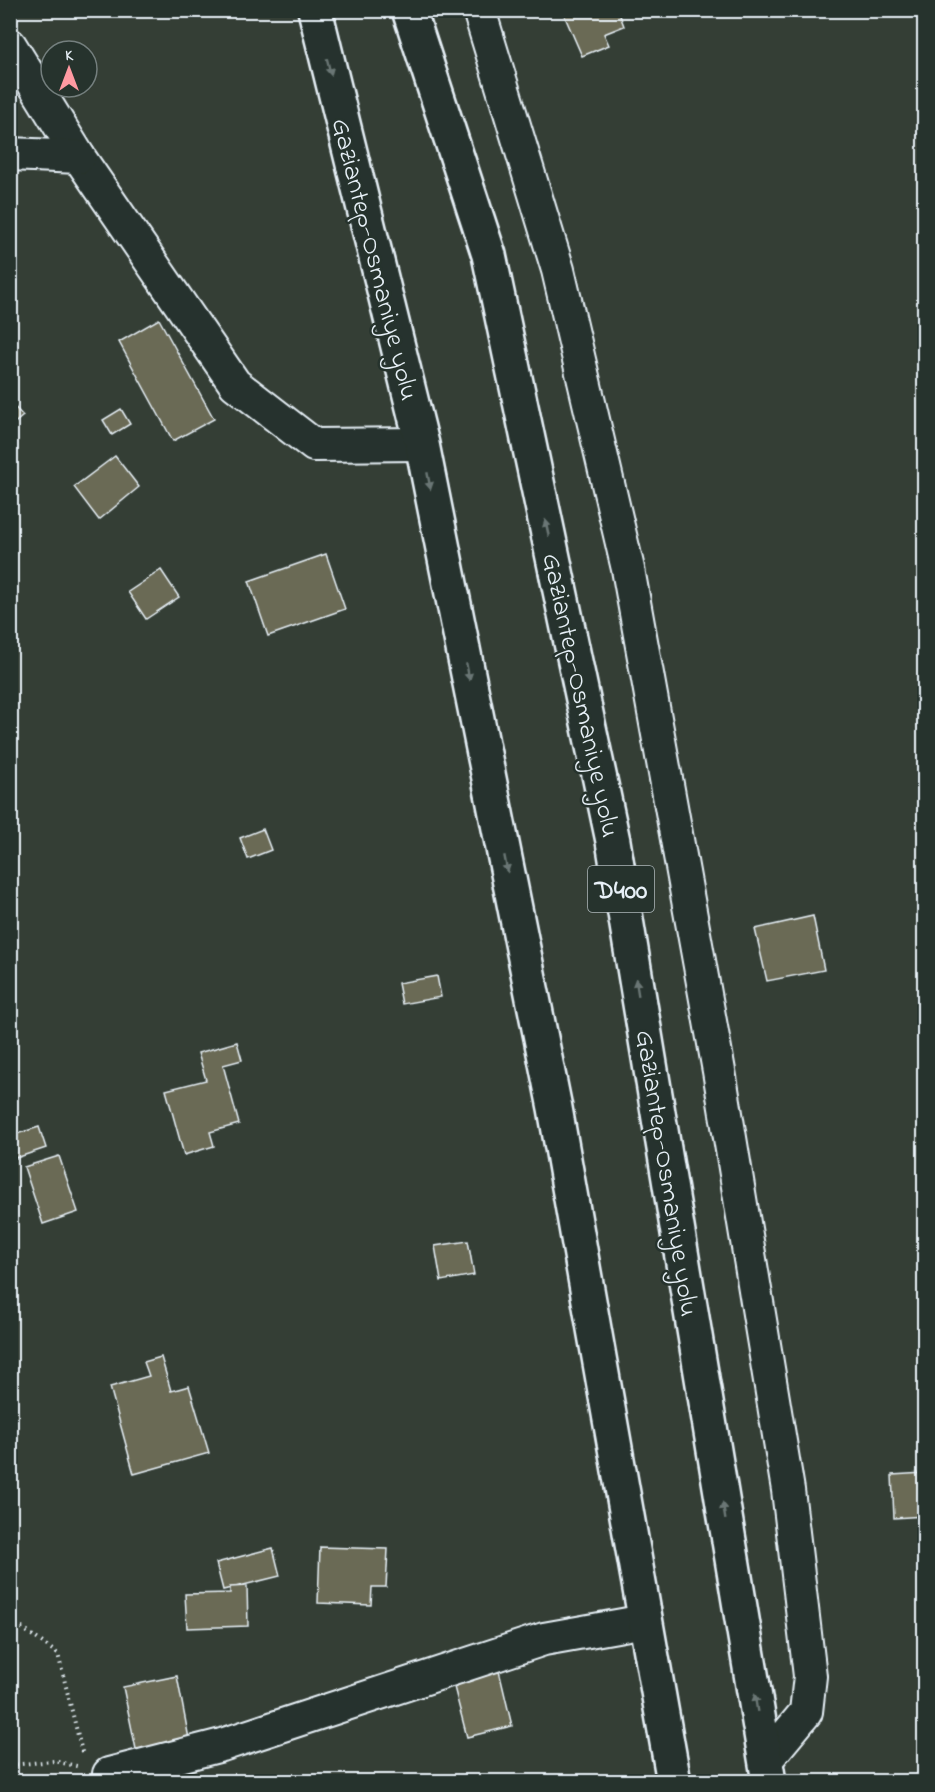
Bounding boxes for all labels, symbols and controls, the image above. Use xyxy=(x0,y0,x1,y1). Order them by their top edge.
north arrow xyxy=(39,39,99,99)
text: K xyxy=(65,44,74,68)
one-way arrow xyxy=(324,58,334,76)
street label: Gaziantep-Osmaniye yolu xyxy=(320,114,428,405)
one-way arrow xyxy=(425,472,434,491)
one-way arrow xyxy=(542,518,551,537)
street label: Gaziantep-Osmaniye yolu xyxy=(530,550,629,841)
one-way arrow xyxy=(464,663,473,682)
one-way arrow xyxy=(502,854,511,873)
road number: D400 xyxy=(588,866,654,912)
one-way arrow xyxy=(633,977,642,996)
street label: Gaziantep-Osmaniye yolu xyxy=(624,1027,707,1319)
one-way arrow xyxy=(720,1501,729,1520)
one-way arrow xyxy=(752,1693,761,1712)

